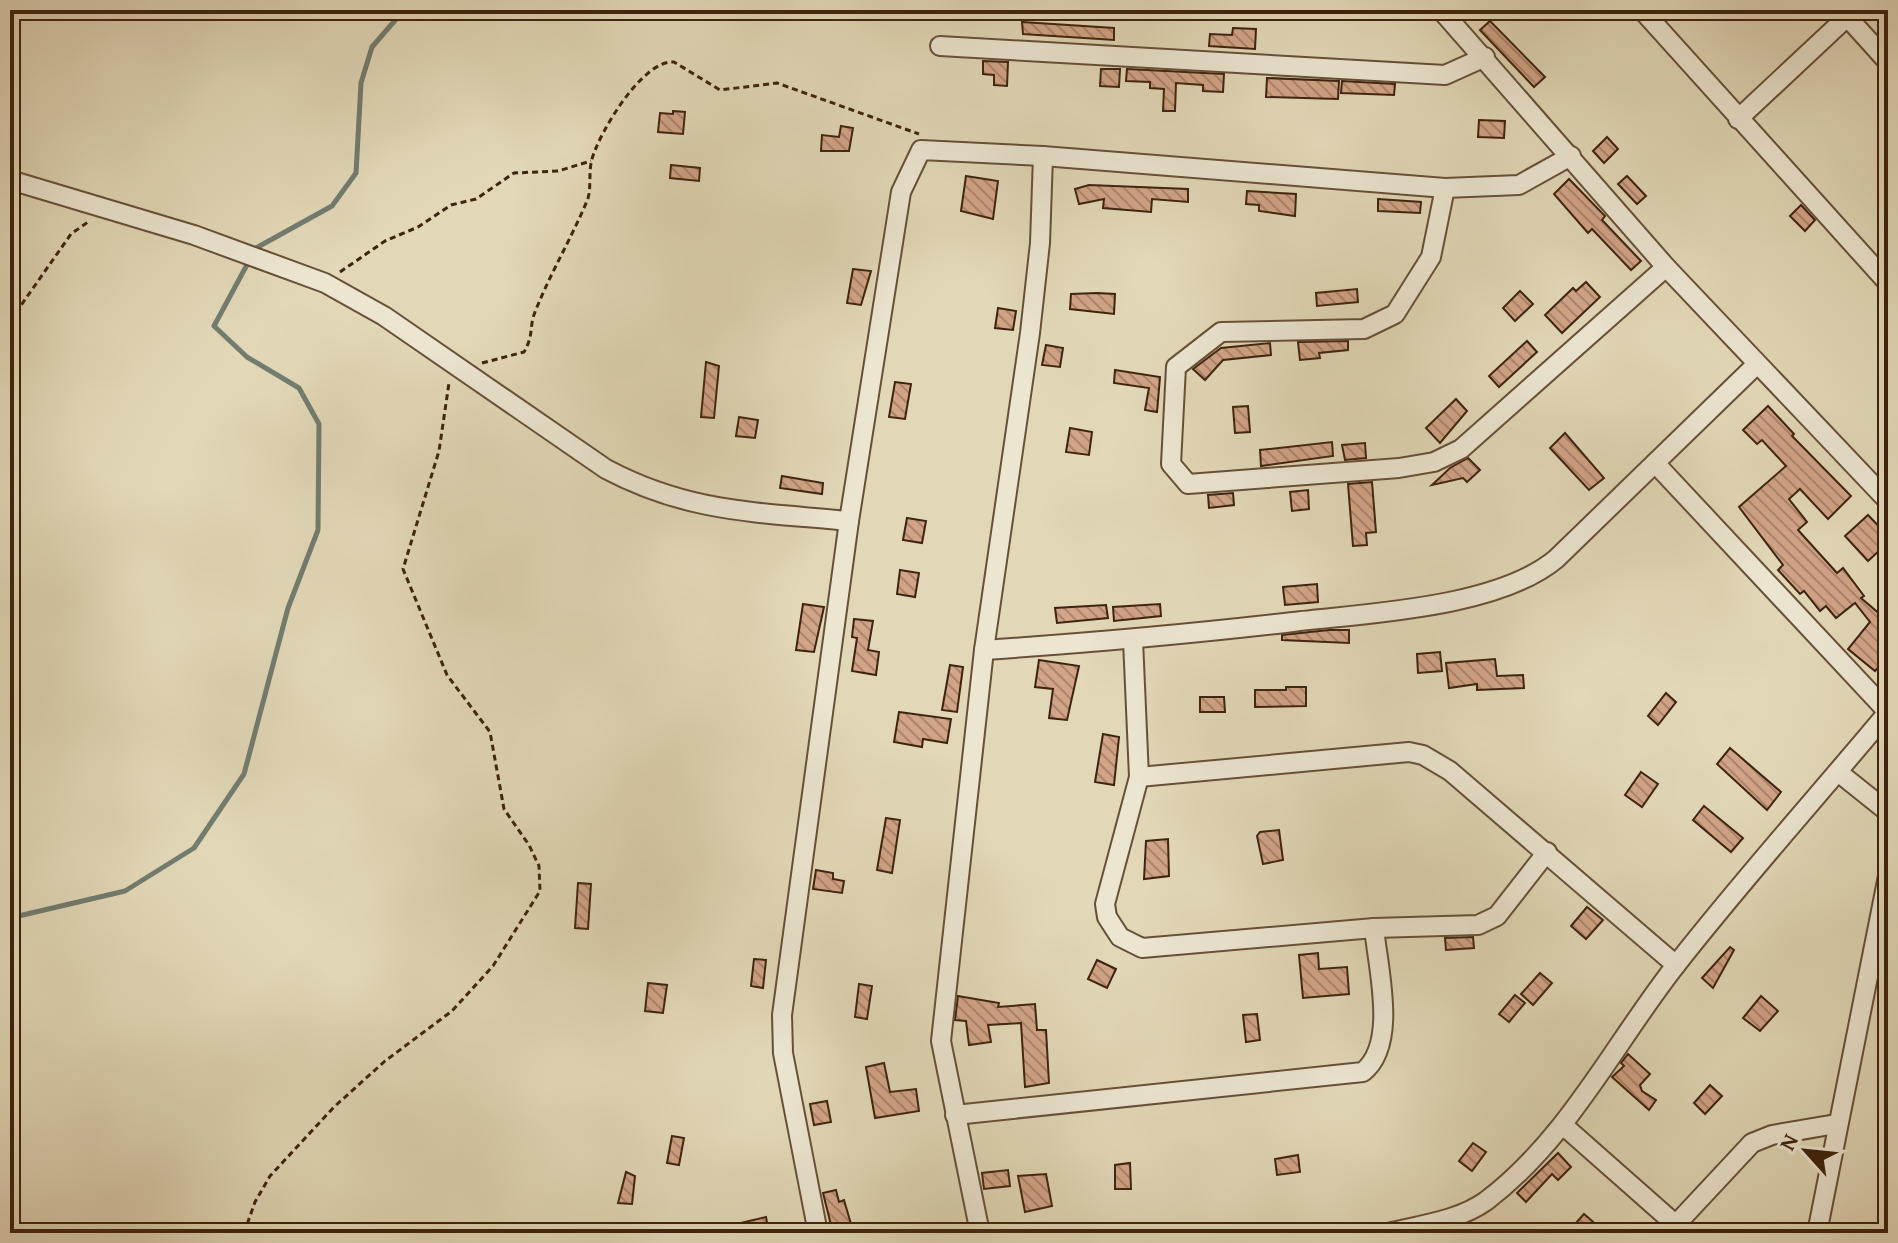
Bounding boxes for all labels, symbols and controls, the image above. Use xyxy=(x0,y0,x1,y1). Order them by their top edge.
north arrow xyxy=(1766,1111,1846,1191)
text: N xyxy=(1771,1128,1806,1156)

